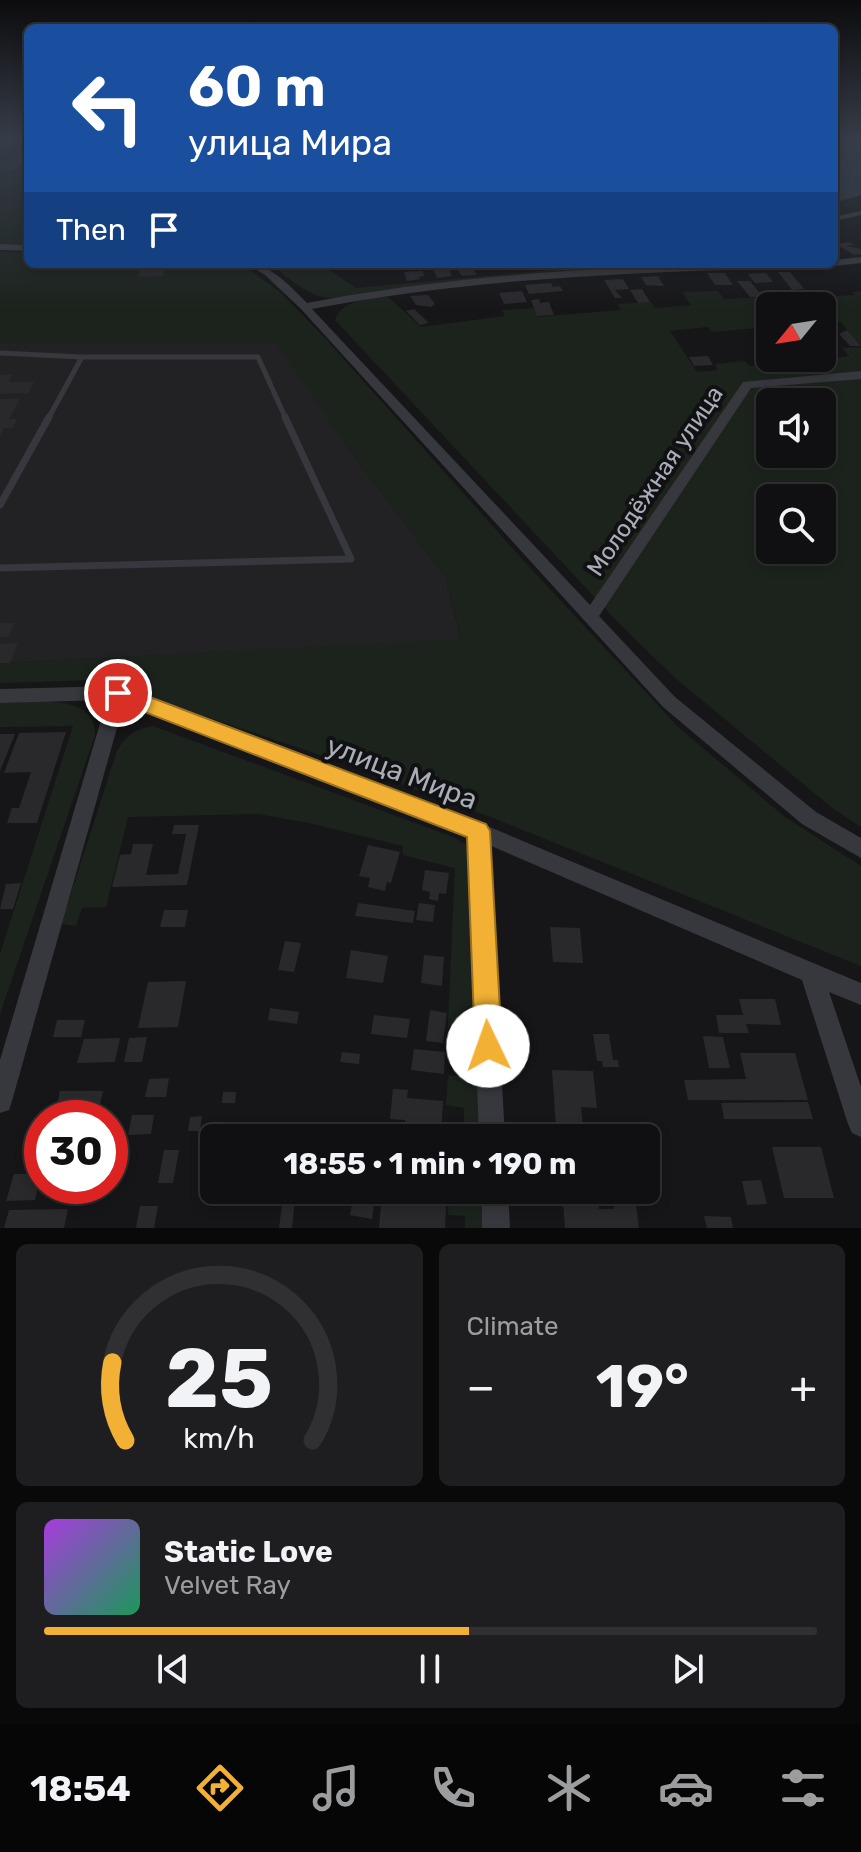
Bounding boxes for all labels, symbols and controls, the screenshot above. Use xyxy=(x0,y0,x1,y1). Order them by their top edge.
text: 60 m xyxy=(188,54,326,120)
icon: left xyxy=(56,56,160,160)
text: улица Мира xyxy=(188,121,392,164)
icon: arrive xyxy=(142,208,186,252)
text: Then xyxy=(56,212,126,248)
north arrow xyxy=(756,292,836,372)
map controls xyxy=(756,292,836,564)
street label: Молодёжная улица xyxy=(581,381,729,581)
button: sound xyxy=(756,388,836,468)
button: search xyxy=(756,484,836,564)
pin xyxy=(84,659,152,727)
icon: arrive xyxy=(96,671,140,715)
street label: улица Мира xyxy=(322,729,482,816)
position arrow xyxy=(446,1004,530,1088)
speed limit sign: 30 xyxy=(24,1100,128,1204)
text: 18:55 · 1 min · 190 m xyxy=(283,1146,577,1182)
text: Climate xyxy=(467,1311,559,1342)
text: 25 xyxy=(165,1329,273,1428)
text: 19° xyxy=(596,1351,689,1422)
text: − xyxy=(467,1361,495,1413)
text: + xyxy=(790,1361,817,1413)
text: km/h xyxy=(184,1421,255,1455)
text: Static Love xyxy=(164,1534,333,1570)
text: Velvet Ray xyxy=(164,1570,291,1601)
icon: previous xyxy=(151,1647,195,1691)
icon: pause xyxy=(408,1647,452,1691)
icon: next xyxy=(666,1647,710,1691)
icon: directions xyxy=(192,1760,248,1816)
icon: music xyxy=(308,1760,364,1816)
icon: phone xyxy=(425,1760,481,1816)
icon: climate xyxy=(541,1760,597,1816)
icon: car xyxy=(658,1760,714,1816)
icon: filters xyxy=(775,1760,831,1816)
text: 18:54 xyxy=(30,1767,131,1810)

